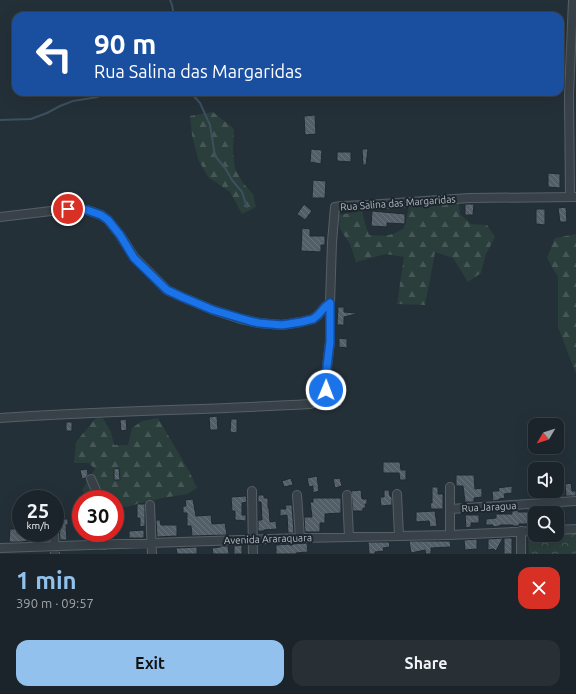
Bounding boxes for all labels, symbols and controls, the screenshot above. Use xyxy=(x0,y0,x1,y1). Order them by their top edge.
icon: left xyxy=(28,28,80,80)
text: 90 m xyxy=(94,28,156,59)
text: Rua Salina das Margaridas xyxy=(94,61,302,81)
pin xyxy=(51,192,85,226)
street label: Rua Salina das Margaridas xyxy=(340,193,456,213)
icon: arrive xyxy=(57,198,79,220)
position arrow xyxy=(305,369,347,411)
north arrow xyxy=(528,418,564,454)
map controls xyxy=(528,418,564,542)
button: sound xyxy=(528,462,564,498)
speed limit sign: 30 xyxy=(72,490,124,542)
text: 25 xyxy=(27,499,49,522)
street label: Rua Jaragua xyxy=(461,500,517,514)
button: search xyxy=(528,506,564,542)
text: km/h xyxy=(26,520,50,531)
street label: Avenida Araraquara xyxy=(224,532,312,546)
text: 1 min xyxy=(16,567,77,594)
button: close xyxy=(518,567,560,609)
text: 390 m · 09:57 xyxy=(16,596,94,610)
button: Exit xyxy=(16,640,284,686)
button: Share xyxy=(292,640,560,686)

